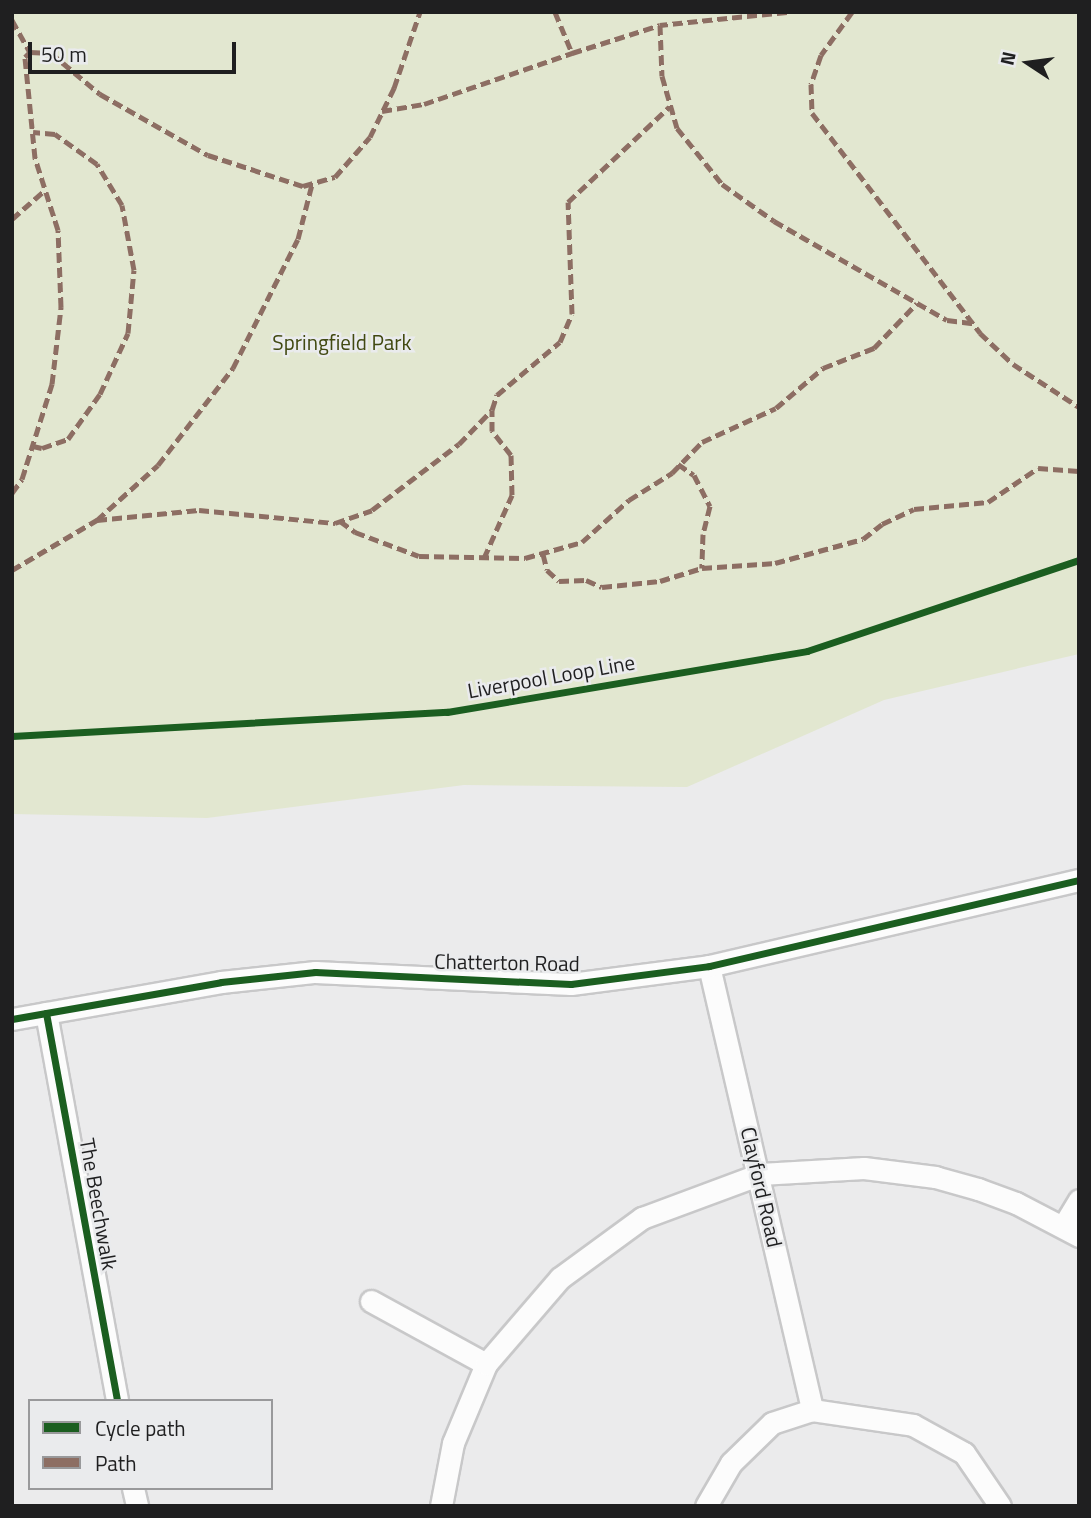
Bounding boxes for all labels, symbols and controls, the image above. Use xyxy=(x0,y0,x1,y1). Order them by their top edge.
scale bar xyxy=(32,28,240,72)
north arrow xyxy=(993,28,1063,98)
text: 50 m xyxy=(41,38,87,70)
text: N xyxy=(991,48,1023,68)
park label: Springfield Park xyxy=(272,329,412,355)
street label: Liverpool Loop Line xyxy=(465,649,637,703)
street label: Chatterton Road xyxy=(434,948,580,976)
street label: Clayford Road xyxy=(736,1124,788,1250)
street label: The Beechwalk xyxy=(75,1136,123,1272)
legend xyxy=(28,1399,273,1490)
text: Cycle path xyxy=(95,1412,186,1444)
text: Path xyxy=(95,1447,137,1479)

